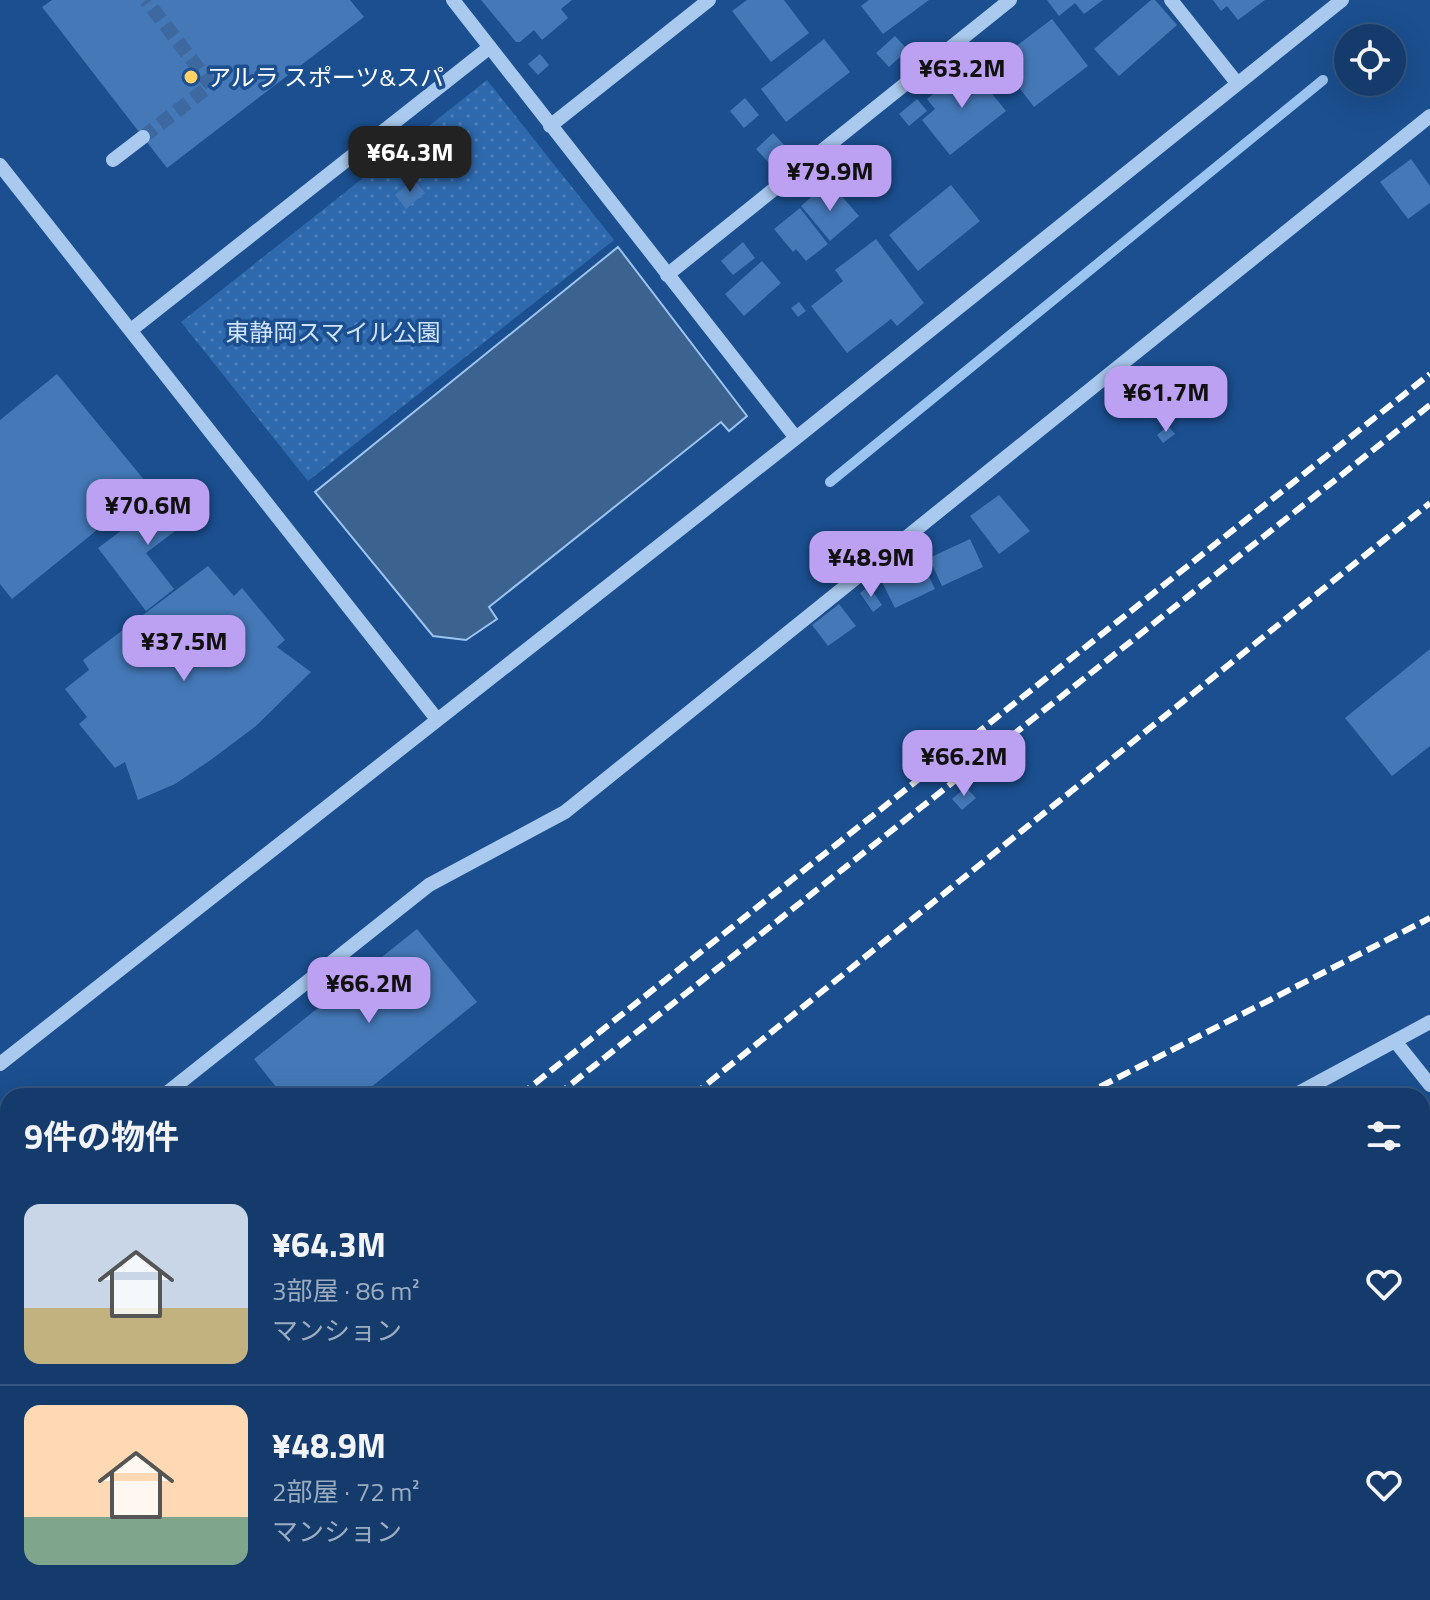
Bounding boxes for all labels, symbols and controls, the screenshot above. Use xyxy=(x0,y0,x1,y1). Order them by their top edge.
map controls xyxy=(1334,24,1406,96)
button: locate xyxy=(1334,24,1406,96)
pin: ¥63.2M xyxy=(897,42,1027,110)
text: ¥63.2M xyxy=(918,48,1006,87)
place label: アルラ スポーツ&スパ xyxy=(207,59,444,95)
marker: アルラ スポーツ&スパ xyxy=(182,68,200,86)
pin: ¥64.3M xyxy=(345,126,475,194)
text: ¥64.3M xyxy=(366,132,454,171)
pin: ¥79.9M xyxy=(765,145,895,213)
text: ¥79.9M xyxy=(786,151,874,190)
park label: 東静岡スマイル公園 xyxy=(225,314,441,350)
pin: ¥61.7M xyxy=(1101,366,1231,434)
text: ¥61.7M xyxy=(1122,372,1210,411)
pin: ¥70.6M xyxy=(83,479,213,547)
text: ¥70.6M xyxy=(104,485,192,524)
pin: ¥48.9M xyxy=(806,531,936,599)
text: ¥48.9M xyxy=(827,537,915,576)
pin: ¥37.5M xyxy=(119,615,249,683)
text: ¥37.5M xyxy=(140,621,228,660)
pin: ¥66.2M xyxy=(899,730,1029,798)
text: ¥66.2M xyxy=(920,736,1008,775)
pin: ¥66.2M xyxy=(304,957,434,1025)
text: ¥66.2M xyxy=(325,963,413,1002)
text: 9件の物件 xyxy=(24,1110,179,1162)
icon: filters xyxy=(1362,1114,1406,1158)
text: ¥64.3M xyxy=(272,1218,386,1270)
icon: home xyxy=(88,1236,184,1332)
icon: heart xyxy=(1362,1262,1406,1306)
text: 3部屋 · 86 m² xyxy=(272,1271,420,1310)
text: マンション xyxy=(272,1311,402,1350)
text: ¥48.9M xyxy=(272,1419,386,1471)
icon: home xyxy=(88,1437,184,1533)
icon: heart xyxy=(1362,1463,1406,1507)
text: 2部屋 · 72 m² xyxy=(272,1472,420,1511)
text: マンション xyxy=(272,1512,402,1551)

